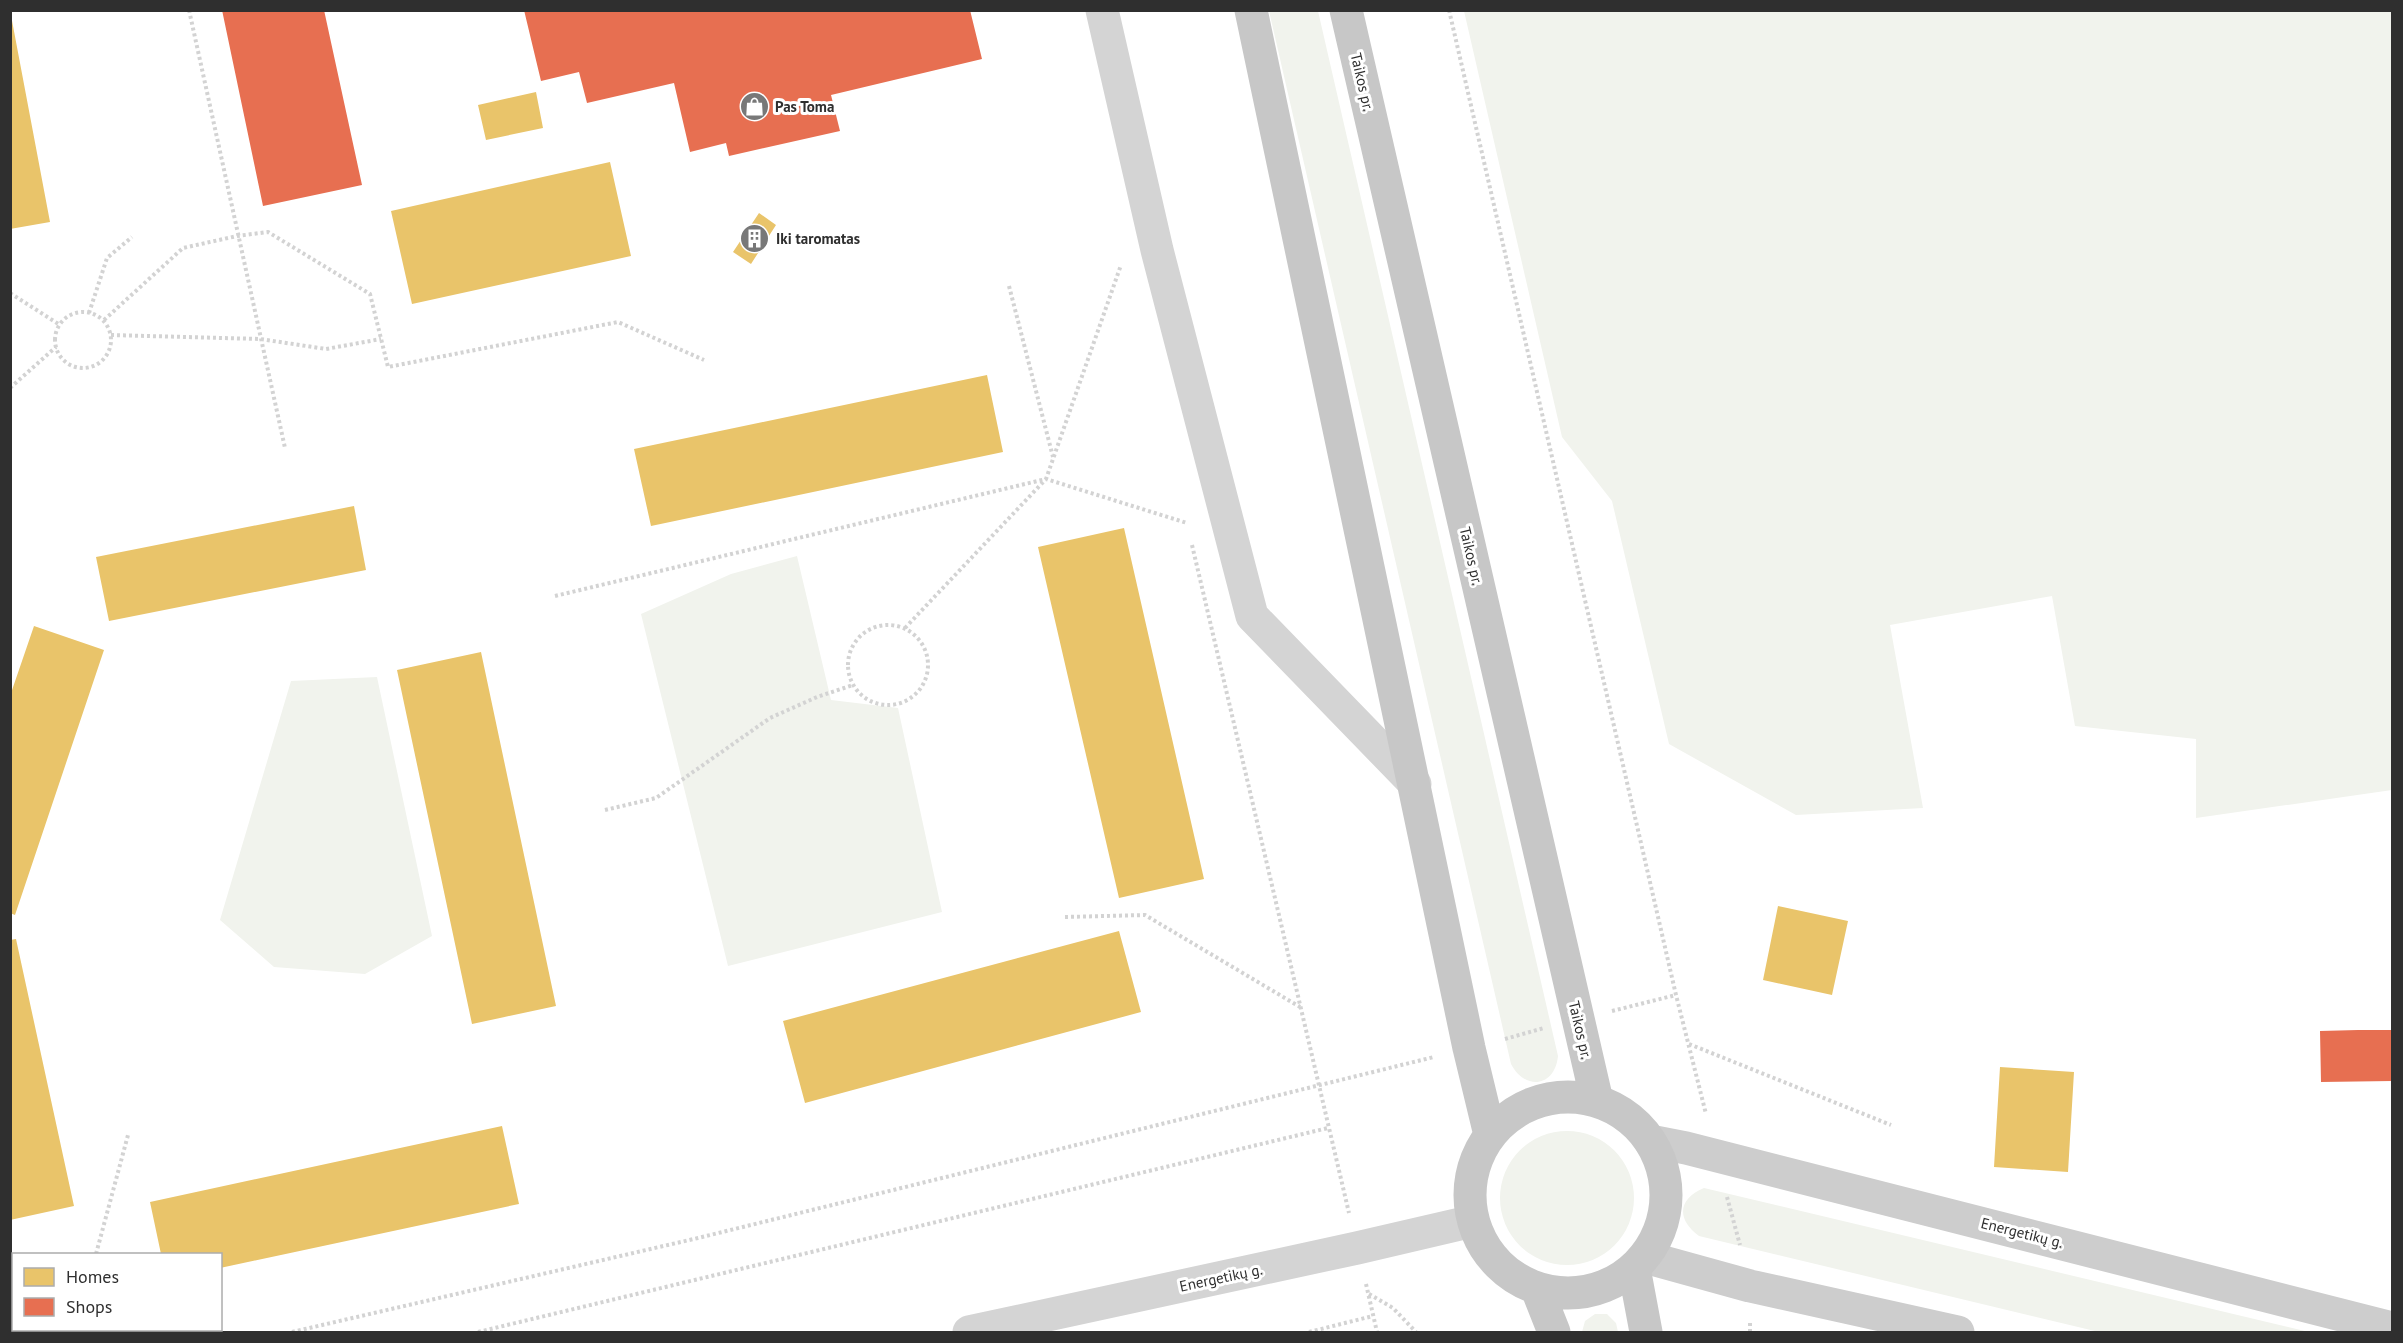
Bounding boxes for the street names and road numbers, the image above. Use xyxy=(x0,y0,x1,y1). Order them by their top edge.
street label: Taikos pr. xyxy=(1347,51,1378,113)
street label: Taikos pr. xyxy=(1456,525,1487,587)
street label: Taikos pr. xyxy=(1565,999,1596,1061)
street label: Energetikų g. xyxy=(1979,1213,2065,1252)
street label: Energetikų g. xyxy=(1178,1259,1264,1296)

